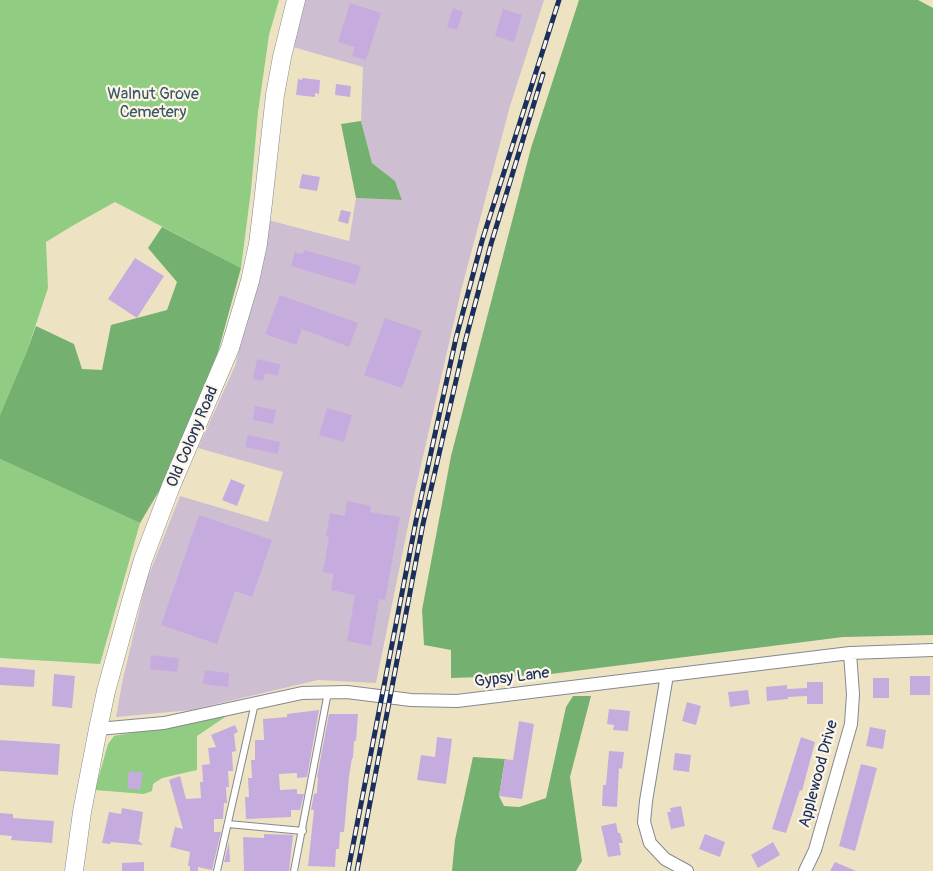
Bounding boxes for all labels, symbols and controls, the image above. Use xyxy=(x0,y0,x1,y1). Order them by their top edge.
park label: Walnut Grove Cemetery xyxy=(107,85,199,123)
street label: Old Colony Road xyxy=(163,383,223,491)
street label: Gypsy Lane xyxy=(473,664,551,692)
street label: Applewood Drive xyxy=(795,718,843,830)

